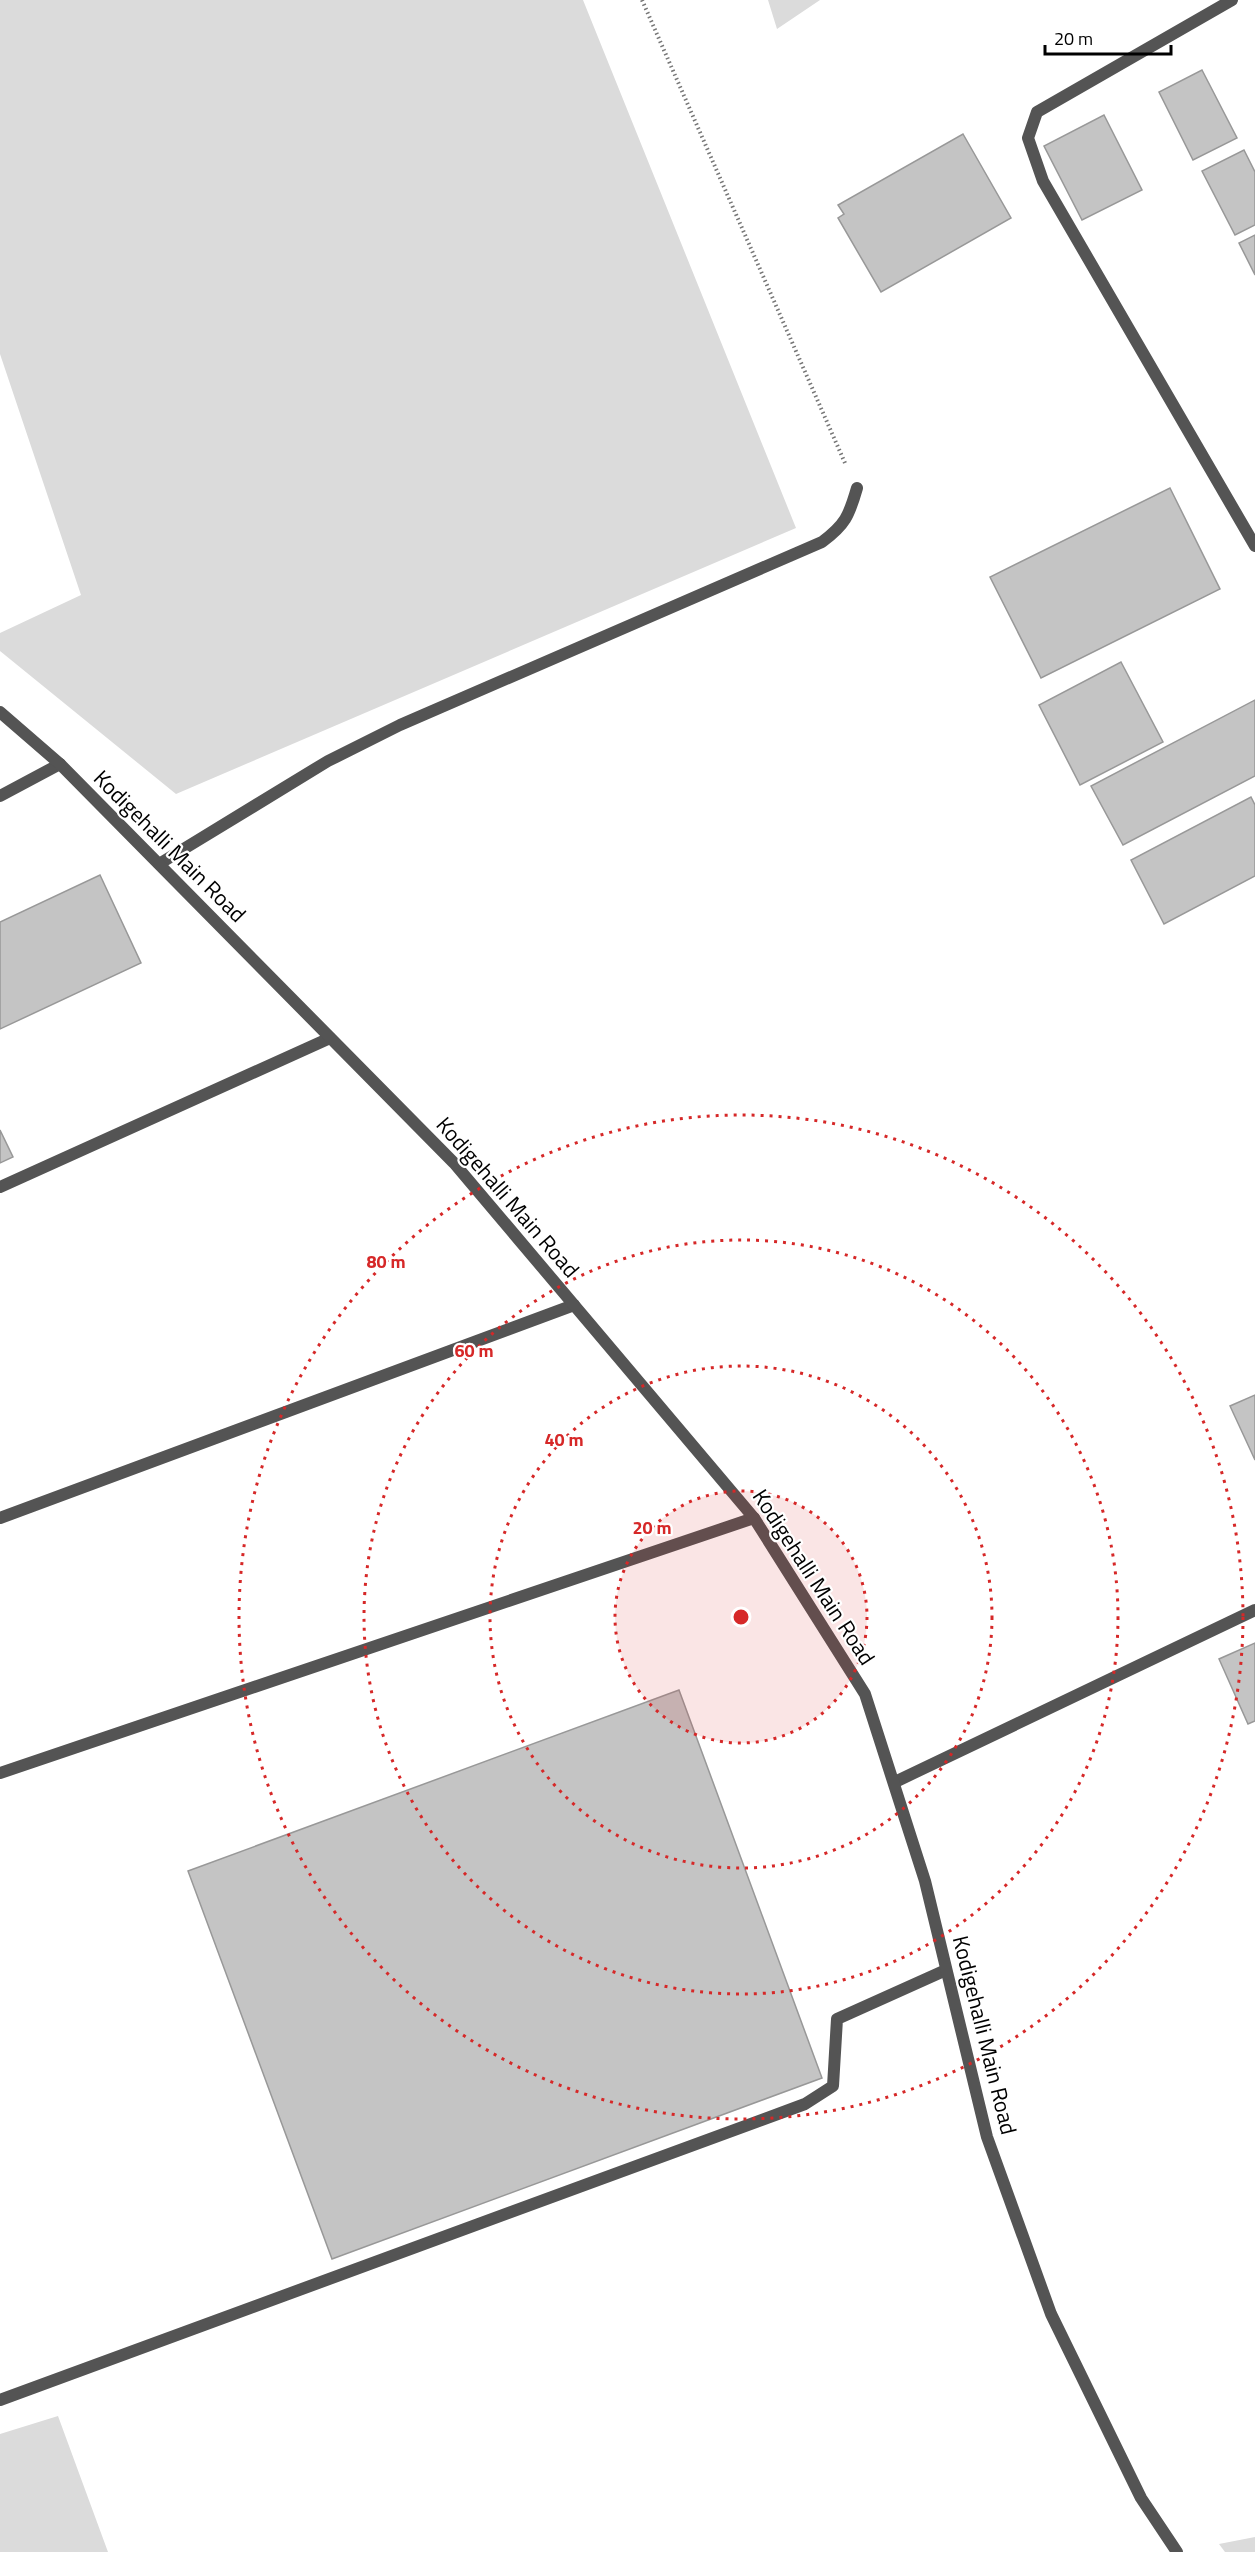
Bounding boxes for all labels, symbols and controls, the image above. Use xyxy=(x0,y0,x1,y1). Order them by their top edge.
scale bar xyxy=(1045,18,1171,56)
text: 20 m xyxy=(1054,25,1093,52)
street label: Kodigehalli Main Road xyxy=(86,762,254,930)
street label: Kodigehalli Main Road xyxy=(428,1109,588,1285)
text: 80 m xyxy=(366,1248,406,1275)
text: 60 m xyxy=(454,1337,494,1364)
text: 40 m xyxy=(544,1426,584,1453)
street label: Kodigehalli Main Road xyxy=(744,1482,884,1672)
text: 20 m xyxy=(632,1514,672,1541)
centre of rings xyxy=(731,1607,751,1627)
street label: Kodigehalli Main Road xyxy=(944,1932,1026,2138)

